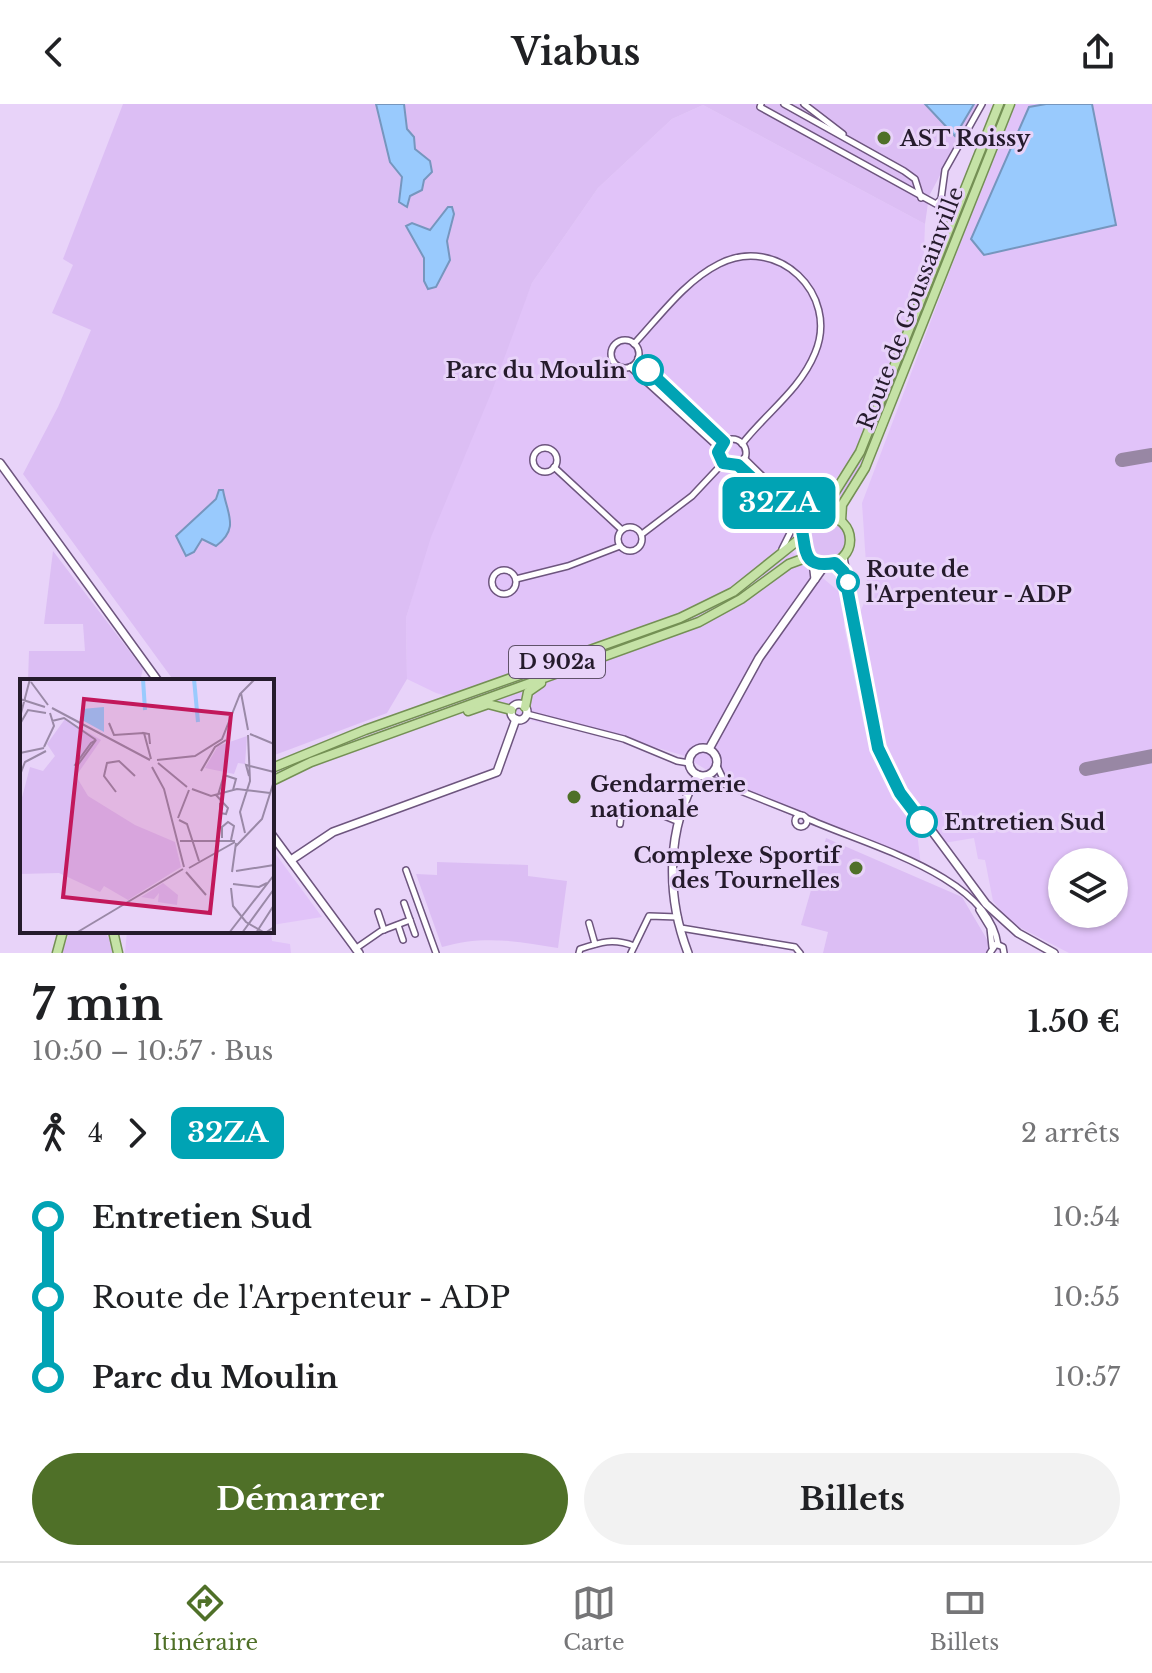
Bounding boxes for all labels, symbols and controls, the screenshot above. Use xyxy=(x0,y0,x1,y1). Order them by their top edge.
icon: back xyxy=(32,30,76,74)
text: Viabus xyxy=(512,30,640,75)
icon: share xyxy=(1076,30,1120,74)
place label: AST Roissy xyxy=(899,125,1031,152)
marker: AST Roissy xyxy=(875,129,893,147)
street label: Route de Goussainville xyxy=(852,183,969,433)
marker: Parc du Moulin xyxy=(633,355,663,385)
place label: Parc du Moulin xyxy=(445,357,626,384)
line badge: 32ZA xyxy=(723,477,835,529)
text: 32ZA xyxy=(738,485,820,520)
place label: Route de l'Arpenteur - ADP xyxy=(866,556,1072,608)
marker: Route de l'Arpenteur - ADP xyxy=(837,571,859,593)
road number: D 902a xyxy=(509,646,605,678)
inset map xyxy=(20,679,274,933)
place label: Gendarmerie nationale xyxy=(590,771,746,823)
marker: Gendarmerie nationale xyxy=(565,788,583,806)
marker: Entretien Sud xyxy=(907,807,937,837)
place label: Entretien Sud xyxy=(944,809,1105,836)
place label: Complexe Sportif des Tournelles xyxy=(633,842,842,894)
map controls xyxy=(1048,848,1128,928)
button: layers xyxy=(1048,848,1128,928)
marker: Complexe Sportif des Tournelles xyxy=(847,859,865,877)
text: 7 min xyxy=(32,977,163,1032)
text: 1.50 € xyxy=(1028,1003,1120,1040)
text: 10:50 – 10:57 · Bus xyxy=(32,1035,273,1067)
icon: walk xyxy=(32,1111,76,1155)
icon: forward xyxy=(115,1111,159,1155)
text: 32ZA xyxy=(187,1115,268,1150)
text: 4 xyxy=(88,1117,103,1149)
text: 2 arrêts xyxy=(1021,1117,1120,1149)
text: Entretien Sud xyxy=(92,1199,312,1236)
text: 10:54 xyxy=(1052,1201,1120,1233)
text: Route de l'Arpenteur - ADP xyxy=(92,1279,510,1316)
text: 10:55 xyxy=(1053,1281,1120,1313)
text: Parc du Moulin xyxy=(92,1359,338,1396)
text: 10:57 xyxy=(1055,1361,1120,1393)
button: Démarrer xyxy=(32,1453,568,1545)
button: Billets xyxy=(584,1453,1120,1545)
tab: Itinéraire xyxy=(153,1581,258,1656)
tab: Carte xyxy=(563,1581,625,1656)
tab: Billets xyxy=(930,1581,999,1656)

